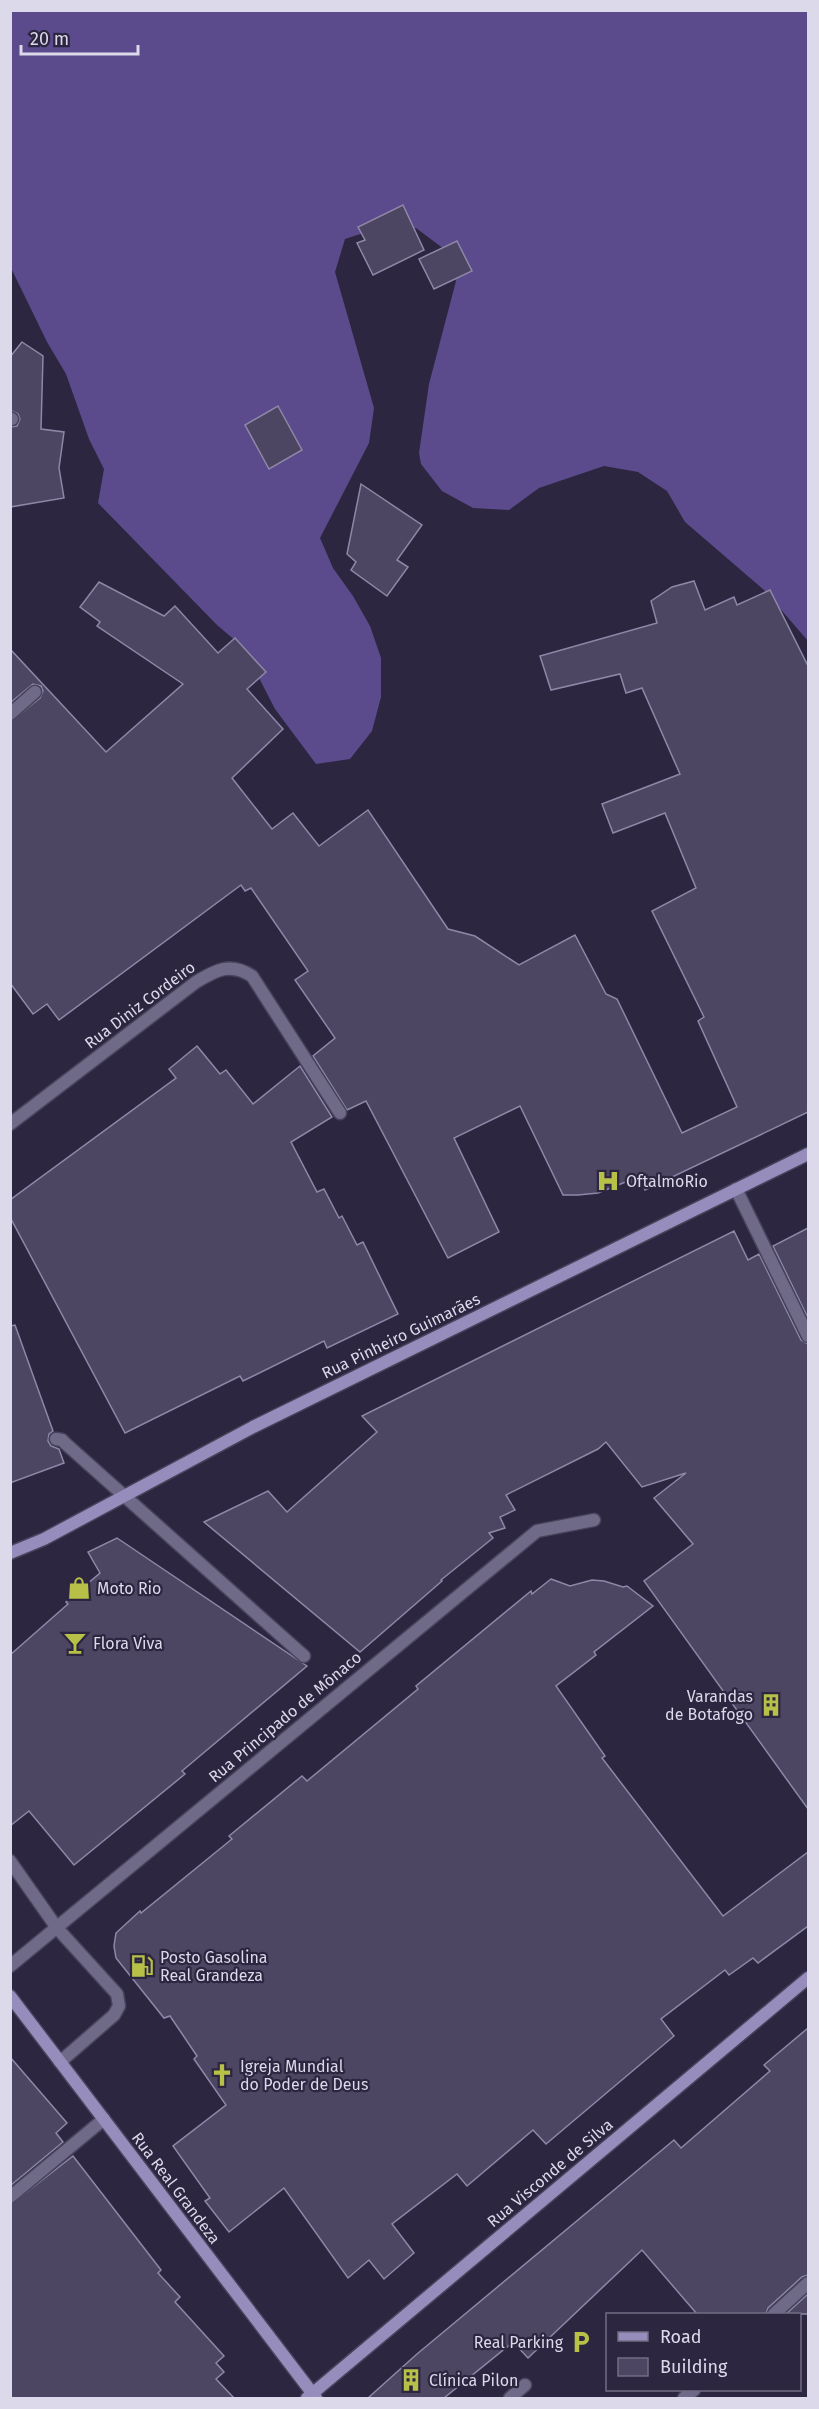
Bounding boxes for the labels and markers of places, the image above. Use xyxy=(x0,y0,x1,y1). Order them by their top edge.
hospital icon: OftalmoRio xyxy=(595,1168,621,1194)
place label: OftalmoRio xyxy=(626,1172,708,1191)
shop icon: Moto Rio xyxy=(66,1575,92,1601)
place label: Moto Rio xyxy=(97,1579,161,1598)
bar icon: Flora Viva xyxy=(62,1630,88,1656)
place label: Flora Viva xyxy=(93,1634,163,1653)
place label: Varandas de Botafogo xyxy=(665,1687,753,1724)
building icon: Varandas de Botafogo xyxy=(758,1692,784,1718)
place label: Posto Gasolina Real Grandeza xyxy=(160,1948,268,1985)
fuel station icon: Posto Gasolina Real Grandeza xyxy=(129,1953,155,1979)
place label: Igreja Mundial do Poder de Deus xyxy=(240,2057,368,2094)
church icon: Igreja Mundial do Poder de Deus xyxy=(209,2062,235,2088)
parking icon: Real Parking xyxy=(568,2329,594,2355)
place label: Real Parking xyxy=(474,2333,564,2352)
building icon: Clínica Pilon xyxy=(398,2367,424,2393)
place label: Clínica Pilon xyxy=(429,2371,518,2390)

